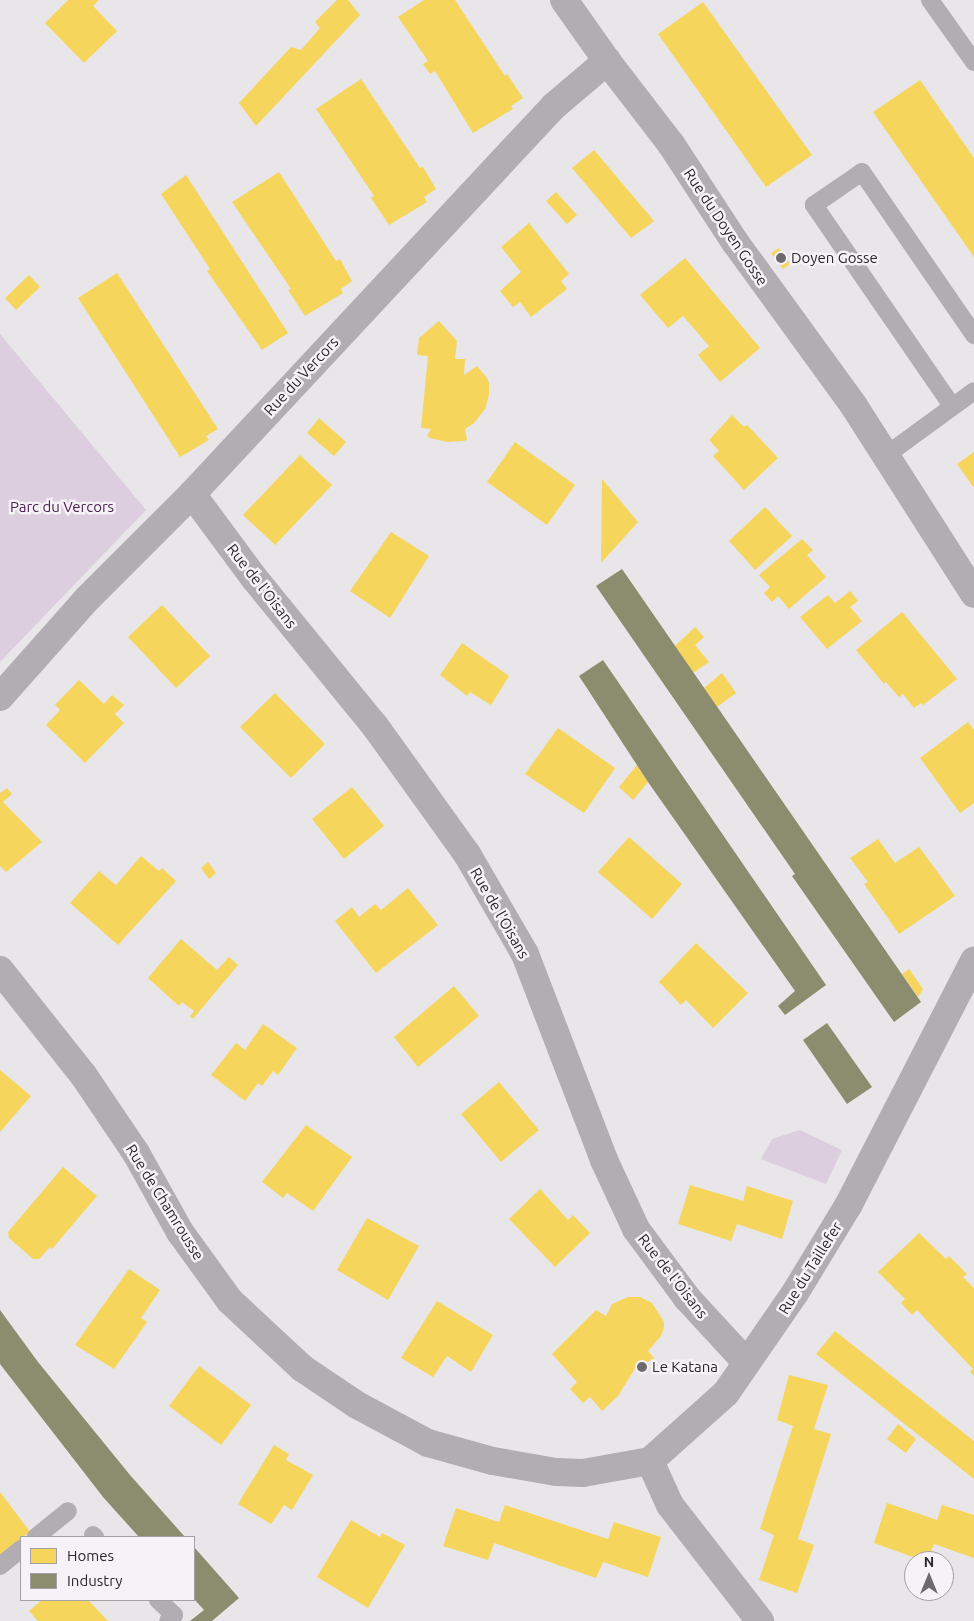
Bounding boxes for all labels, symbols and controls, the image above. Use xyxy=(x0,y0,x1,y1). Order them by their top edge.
street label: Rue du Doyen Gosse xyxy=(680,165,772,289)
place label: Doyen Gosse xyxy=(791,249,878,267)
marker: Doyen Gosse xyxy=(775,252,787,264)
street label: Rue du Vercors xyxy=(260,333,342,419)
park label: Parc du Vercors xyxy=(10,498,114,516)
street label: Rue de l'Oisans xyxy=(223,540,301,632)
street label: Rue de l'Oisans xyxy=(467,864,533,962)
street label: Rue de Chamrousse xyxy=(122,1141,208,1263)
street label: Rue du Taillefer xyxy=(774,1219,846,1317)
street label: Rue de l'Oisans xyxy=(634,1230,712,1322)
place label: Le Katana xyxy=(652,1358,718,1376)
marker: Le Katana xyxy=(636,1361,648,1373)
legend xyxy=(20,1536,195,1601)
text: Homes xyxy=(67,1547,114,1564)
north arrow xyxy=(904,1551,954,1601)
text: N xyxy=(924,1554,934,1570)
text: Industry xyxy=(67,1572,122,1589)

